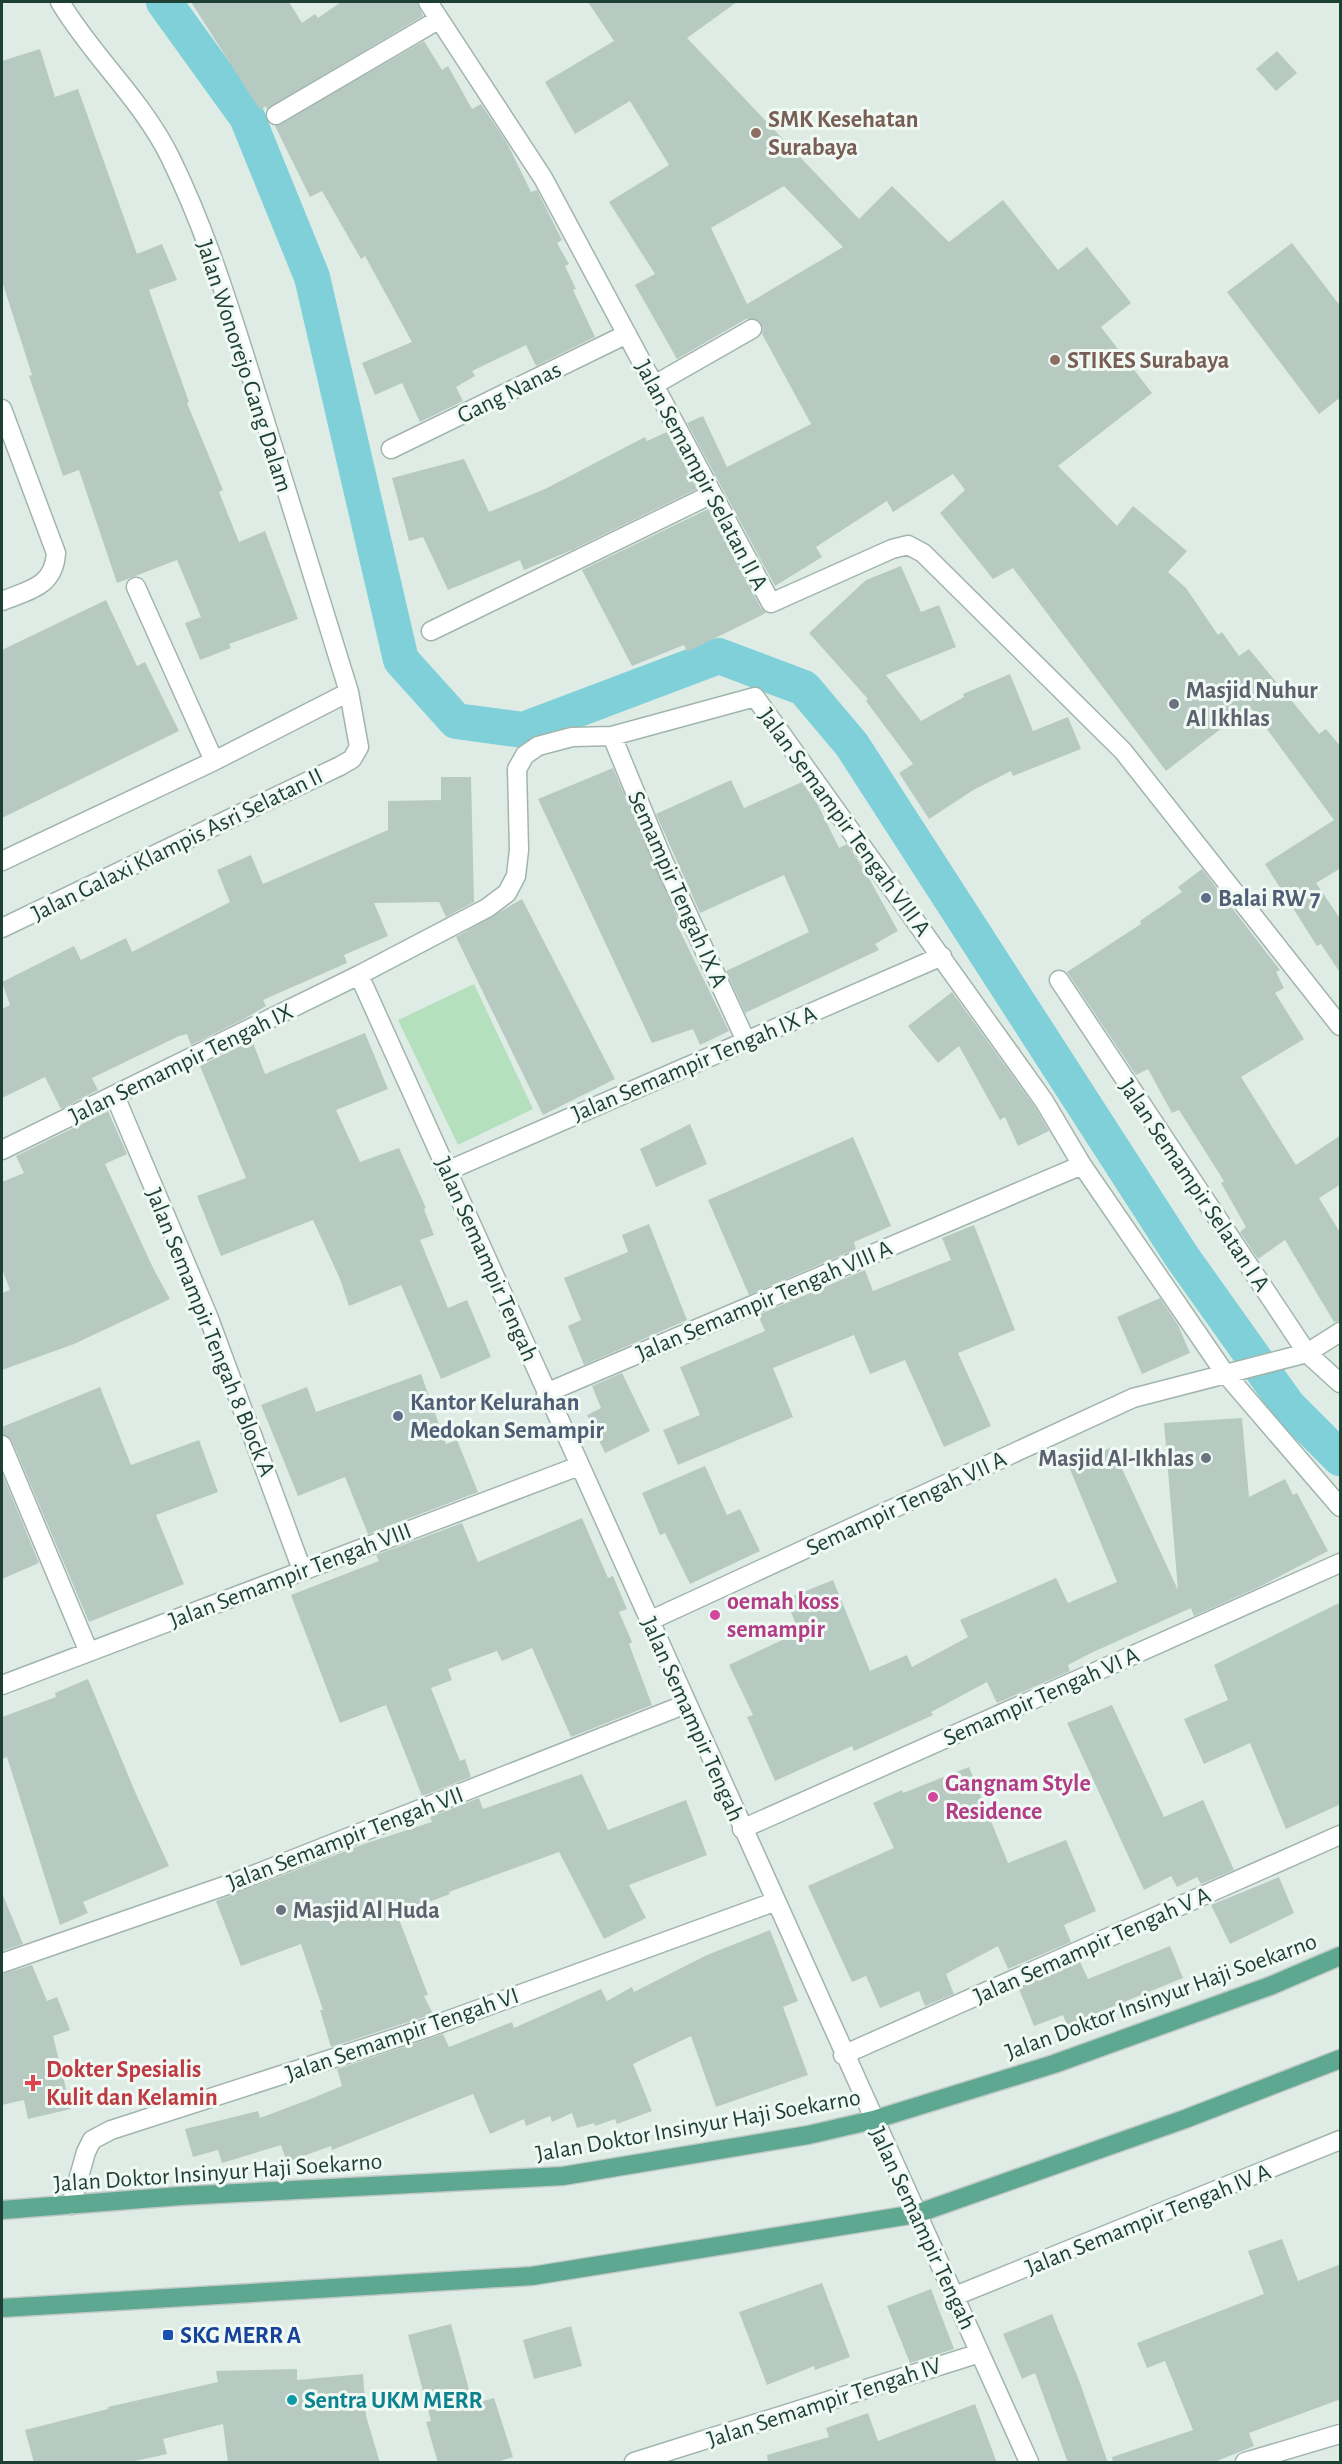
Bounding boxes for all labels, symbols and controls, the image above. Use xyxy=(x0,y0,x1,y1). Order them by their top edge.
place label: SMK Kesehatan Surabaya xyxy=(768,108,919,160)
marker: SMK Kesehatan Surabaya xyxy=(749,126,763,140)
street label: Jalan Wonorejo Gang Dalam xyxy=(192,237,296,495)
place label: STIKES Surabaya xyxy=(1067,349,1229,373)
marker: STIKES Surabaya xyxy=(1048,353,1062,367)
street label: Jalan Semampir Selatan II A xyxy=(630,357,772,594)
street label: Gang Nanas xyxy=(454,358,565,428)
place label: Masjid Nuhur Al Ikhlas xyxy=(1186,679,1318,731)
marker: Masjid Nuhur Al Ikhlas xyxy=(1167,697,1181,711)
street label: Jalan Semampir Tengah VIII A xyxy=(754,704,935,941)
street label: Jalan Galaxi Klampis Asri Selatan II xyxy=(28,764,327,926)
street label: Semampir Tengah IX A xyxy=(623,788,731,991)
place label: Balai RW 7 xyxy=(1218,887,1320,911)
marker: Balai RW 7 xyxy=(1199,891,1213,905)
street label: Jalan Semampir Tengah IX xyxy=(66,999,297,1128)
street label: Jalan Semampir Tengah IX A xyxy=(569,1001,820,1126)
street label: Jalan Semampir Selatan I A xyxy=(1114,1075,1274,1296)
street label: Jalan Semampir Tengah xyxy=(430,1154,542,1365)
street label: Jalan Semampir Tengah 8 Block A xyxy=(141,1185,279,1480)
street label: Jalan Semampir Tengah VIII A xyxy=(633,1236,896,1366)
place label: Kantor Kelurahan Medokan Semampir xyxy=(410,1391,604,1443)
marker: Kantor Kelurahan Medokan Semampir xyxy=(391,1409,405,1423)
street label: Semampir Tengah VII A xyxy=(803,1447,1010,1561)
place label: Masjid Al-Ikhlas xyxy=(1038,1447,1194,1471)
marker: Masjid Al-Ikhlas xyxy=(1199,1451,1213,1465)
street label: Jalan Semampir Tengah VIII xyxy=(166,1519,415,1633)
place label: oemah koss semampir xyxy=(727,1590,839,1642)
marker: oemah koss semampir xyxy=(708,1608,722,1622)
street label: Jalan Semampir Tengah xyxy=(636,1614,748,1825)
street label: Semampir Tengah VI A xyxy=(940,1643,1143,1751)
place label: Gangnam Style Residence xyxy=(945,1772,1091,1824)
street label: Jalan Semampir Tengah VII xyxy=(224,1783,467,1895)
marker: Gangnam Style Residence xyxy=(926,1790,940,1804)
street label: Jalan Semampir Tengah V A xyxy=(971,1883,1214,2009)
place label: Masjid Al Huda xyxy=(293,1899,440,1923)
marker: Masjid Al Huda xyxy=(274,1903,288,1917)
street label: Jalan Doktor Insinyur Haji Soekarno xyxy=(1003,1929,1320,2065)
street label: Jalan Semampir Tengah VI xyxy=(283,1984,522,2086)
place label: Dokter Spesialis Kulit dan Kelamin xyxy=(46,2058,218,2110)
marker: Dokter Spesialis Kulit dan Kelamin xyxy=(24,2074,42,2092)
street label: Jalan Doktor Insinyur Haji Soekarno xyxy=(534,2086,862,2166)
street label: Jalan Semampir Tengah xyxy=(865,2123,980,2333)
street label: Jalan Doktor Insinyur Haji Soekarno xyxy=(53,2150,383,2196)
street label: Jalan Semampir Tengah IV A xyxy=(1022,2160,1274,2280)
place label: SKG MERR A xyxy=(180,2324,302,2348)
marker: SKG MERR A xyxy=(161,2328,175,2342)
street label: Jalan Semampir Tengah IV xyxy=(704,2354,945,2452)
place label: Sentra UKM MERR xyxy=(304,2389,483,2413)
marker: Sentra UKM MERR xyxy=(285,2393,299,2407)

